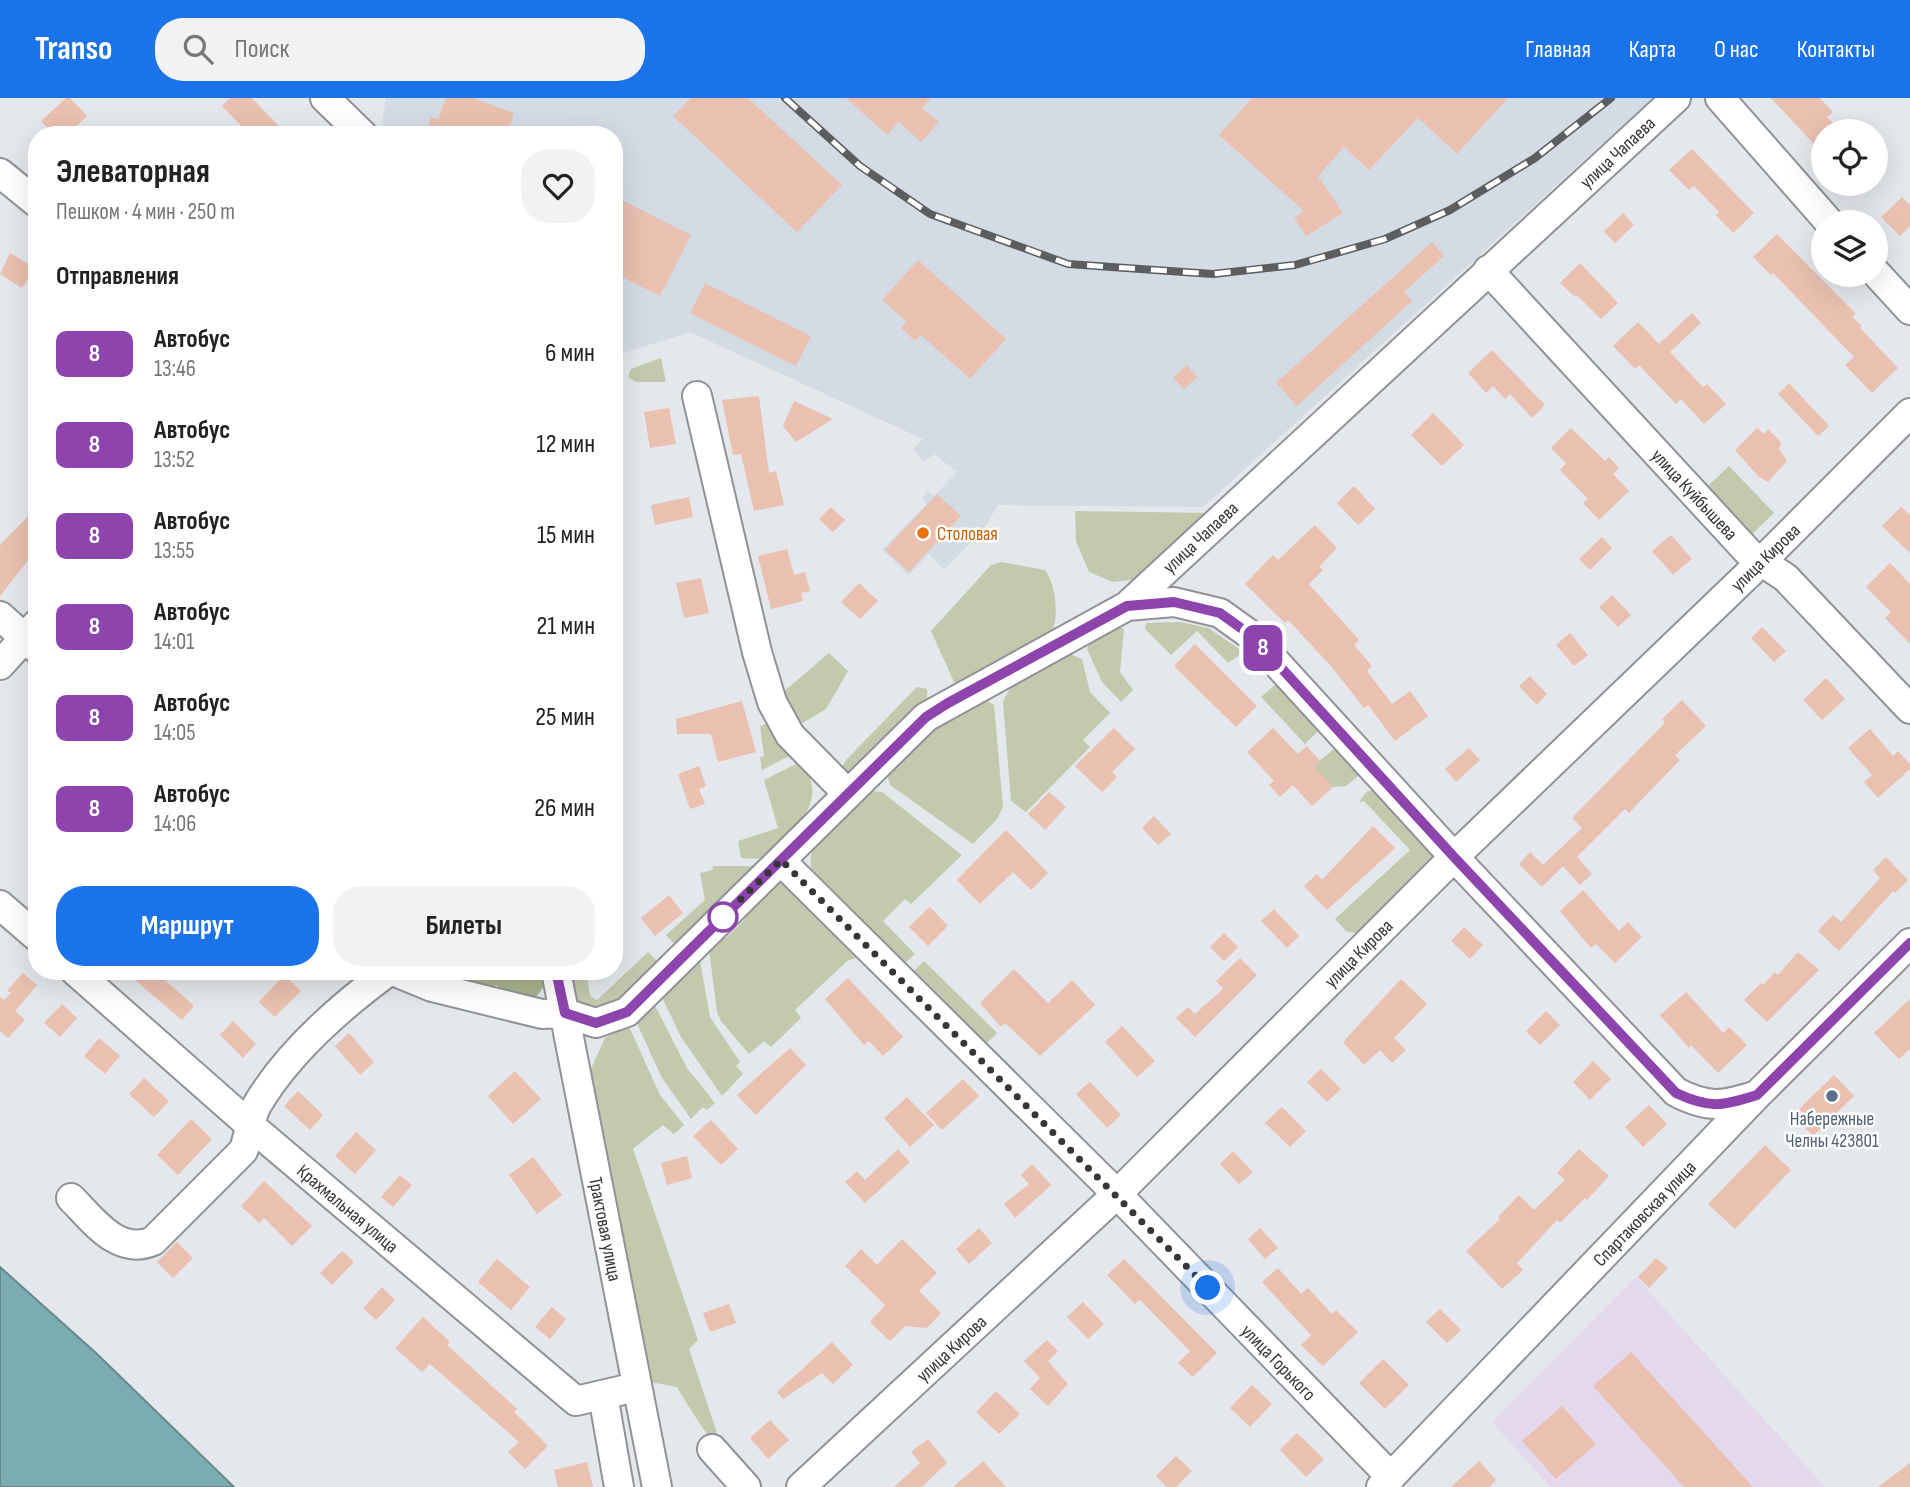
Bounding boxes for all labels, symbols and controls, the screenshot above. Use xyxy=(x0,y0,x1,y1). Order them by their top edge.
search box xyxy=(155,18,645,81)
text: Transo xyxy=(35,29,113,69)
icon: search xyxy=(179,30,217,68)
text: Поиск xyxy=(235,34,289,65)
text: Главная xyxy=(1525,35,1591,64)
text: Карта xyxy=(1629,35,1676,64)
text: О нас xyxy=(1714,35,1759,64)
text: Контакты xyxy=(1797,35,1875,64)
street label: улица Чапаева xyxy=(1576,112,1660,194)
map controls xyxy=(1811,119,1888,287)
button: locate xyxy=(1811,119,1888,196)
button: heart xyxy=(521,149,595,223)
text: Элеваторная xyxy=(56,152,210,192)
text: Пешком · 4 мин · 250 m xyxy=(56,198,235,226)
button: layers xyxy=(1811,210,1888,287)
text: Отправления xyxy=(56,261,179,292)
text: Автобус xyxy=(154,324,230,355)
text: 6 мин xyxy=(545,338,595,369)
text: 8 xyxy=(89,339,100,368)
text: 13:46 xyxy=(154,355,196,383)
text: Автобус xyxy=(154,415,230,446)
text: 12 мин xyxy=(536,429,595,460)
text: 8 xyxy=(89,430,100,459)
street label: улица Куйбышева xyxy=(1646,445,1742,545)
text: 13:52 xyxy=(154,446,195,474)
street label: улица Чапаева xyxy=(1159,497,1243,579)
text: Автобус xyxy=(154,506,230,537)
street label: улица Кирова xyxy=(1727,519,1805,597)
text: 15 мин xyxy=(537,520,595,551)
text: 8 xyxy=(89,521,100,550)
place label: Столовая xyxy=(937,523,998,546)
marker: Столовая xyxy=(915,525,931,541)
text: 13:55 xyxy=(154,537,194,565)
text: Автобус xyxy=(154,597,230,628)
text: 21 мин xyxy=(537,611,595,642)
text: 8 xyxy=(89,612,100,641)
line badge: 8 xyxy=(1240,625,1286,671)
text: 14:01 xyxy=(154,628,194,656)
text: 8 xyxy=(1257,633,1269,662)
text: Автобус xyxy=(154,688,230,719)
text: 25 мин xyxy=(535,702,595,733)
text: 8 xyxy=(89,703,100,732)
text: 14:05 xyxy=(154,719,195,747)
text: Автобус xyxy=(154,779,230,810)
text: 26 мин xyxy=(534,793,595,824)
text: 8 xyxy=(89,794,100,823)
text: 14:06 xyxy=(154,810,196,838)
button: Маршрут xyxy=(56,886,319,966)
button: Билеты xyxy=(333,886,595,966)
unlabelled marker xyxy=(708,902,738,932)
street label: улица Кирова xyxy=(1320,915,1398,993)
marker: Набережные Челны 423801 xyxy=(1824,1088,1840,1104)
place label: Набережные Челны 423801 xyxy=(1785,1108,1879,1153)
street label: Спартаковская улица xyxy=(1589,1156,1701,1272)
street label: Крахмальная улица xyxy=(292,1160,403,1258)
street label: Трактовая улица xyxy=(583,1175,626,1283)
your location xyxy=(1190,1270,1225,1305)
street label: улица Кирова xyxy=(912,1311,992,1387)
street label: улица Горького xyxy=(1236,1320,1320,1406)

